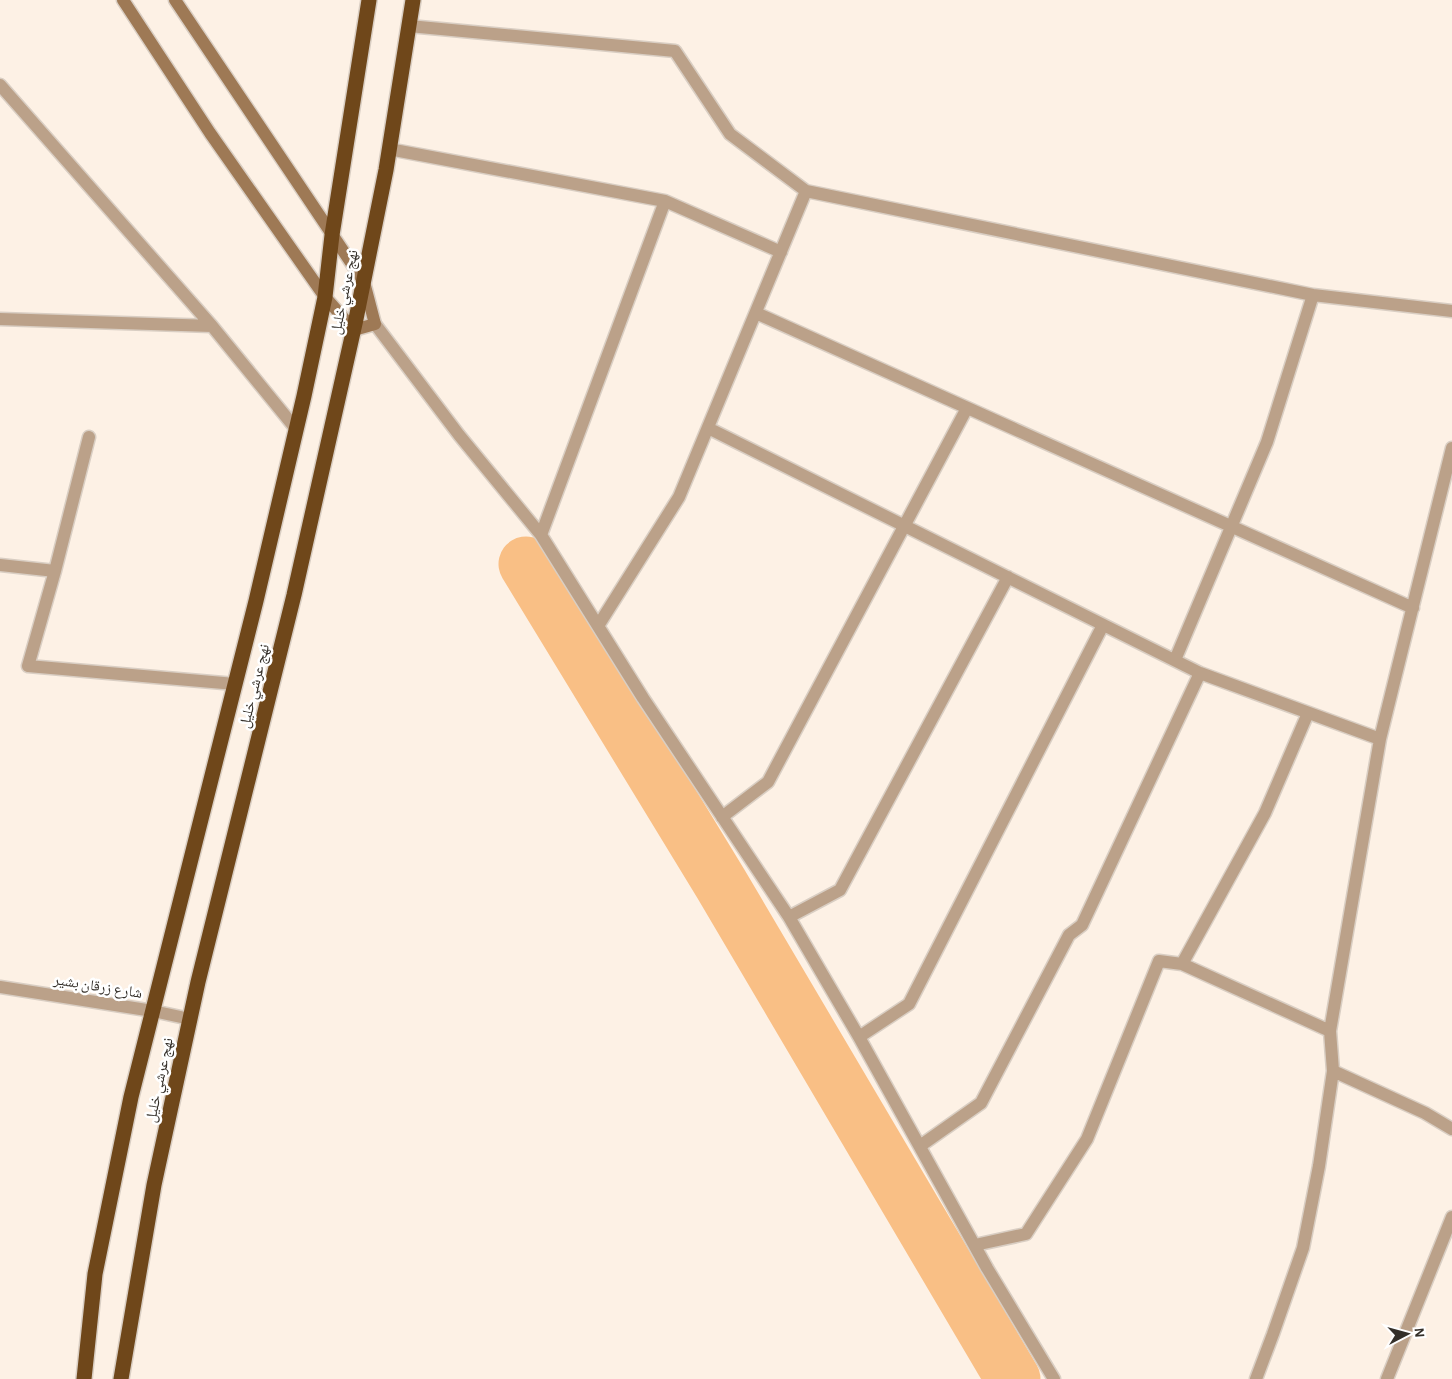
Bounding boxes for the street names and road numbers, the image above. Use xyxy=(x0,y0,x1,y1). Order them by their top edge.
street label: نهج عرشي خليل xyxy=(328,248,365,337)
street label: نهج عرشي خليل xyxy=(237,643,276,731)
street label: شارع زرقان بشير xyxy=(51,972,143,1003)
street label: نهج عرشي خليل xyxy=(143,1036,180,1125)

